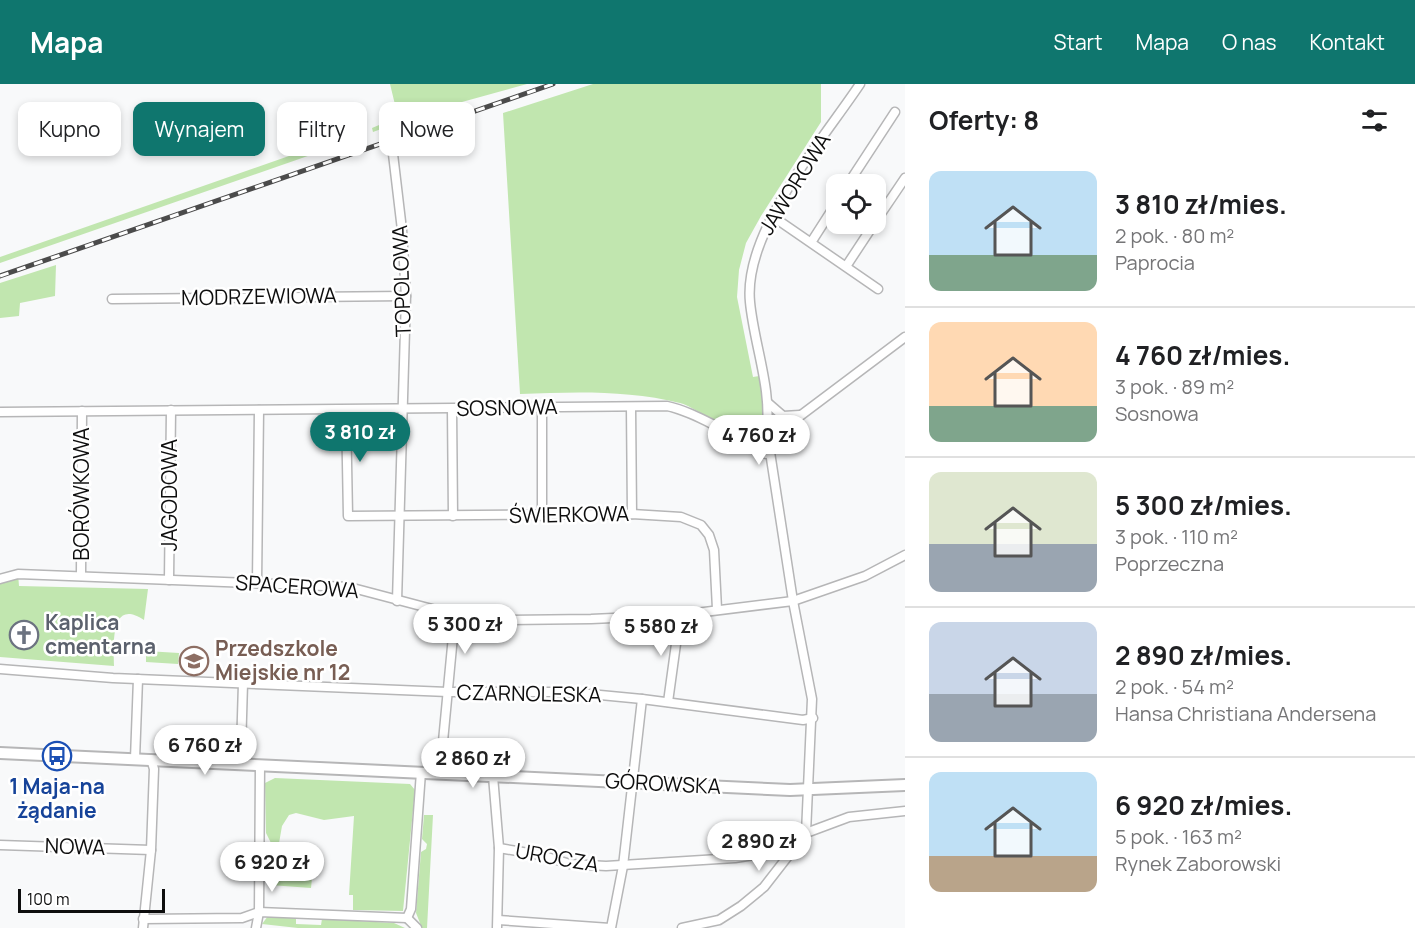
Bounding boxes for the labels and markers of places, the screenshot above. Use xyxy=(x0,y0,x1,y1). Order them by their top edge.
pin: 3 810 zł xyxy=(298,412,422,463)
pin: 4 760 zł xyxy=(697,415,821,466)
pin: 5 300 zł xyxy=(403,604,527,655)
pin: 5 580 zł xyxy=(599,606,723,657)
place label: Kaplica cmentarna xyxy=(45,608,156,660)
church icon: Kaplica cmentarna xyxy=(8,619,40,651)
place label: Przedszkole Miejskie nr 12 xyxy=(215,634,350,686)
school or university icon: Przedszkole Miejskie nr 12 xyxy=(178,645,210,677)
pin: 6 760 zł xyxy=(143,725,267,776)
pin: 2 860 zł xyxy=(411,738,535,789)
bus stop icon: 1 Maja-na żądanie xyxy=(41,740,73,772)
place label: 1 Maja-na żądanie xyxy=(9,772,105,824)
pin: 2 890 zł xyxy=(697,821,821,872)
pin: 6 920 zł xyxy=(210,842,334,893)

